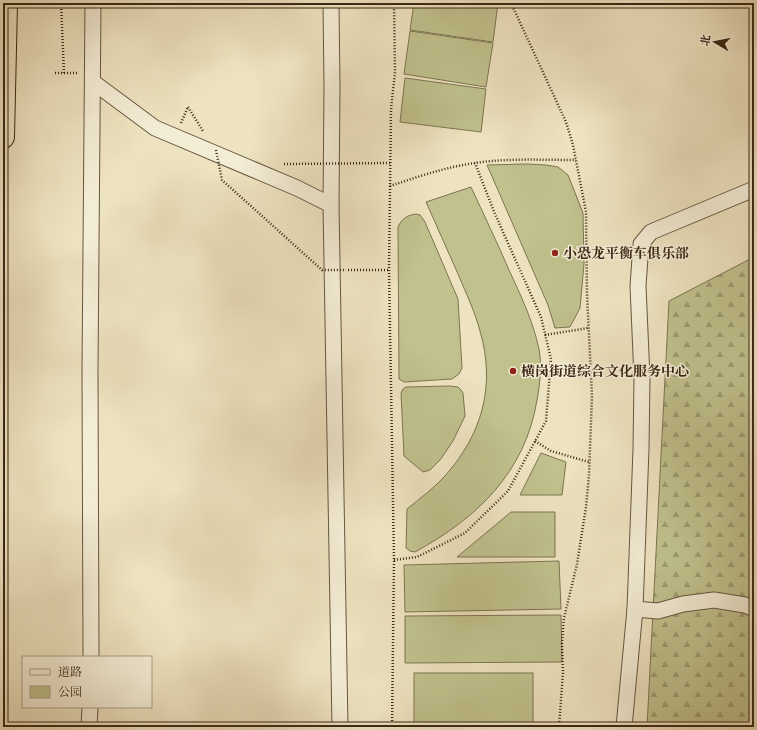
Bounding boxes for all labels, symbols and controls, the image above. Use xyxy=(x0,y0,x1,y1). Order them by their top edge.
north arrow xyxy=(695,22,735,62)
text: 北 xyxy=(698,34,714,47)
place label: 小恐龙平衡车俱乐部 xyxy=(563,245,689,263)
marker: 小恐龙平衡车俱乐部 xyxy=(550,248,560,258)
place label: 横岗街道综合文化服务中心 xyxy=(521,363,689,381)
marker: 横岗街道综合文化服务中心 xyxy=(508,366,518,376)
legend xyxy=(22,656,152,708)
text: 道路 xyxy=(58,665,82,680)
text: 公园 xyxy=(58,685,82,700)

